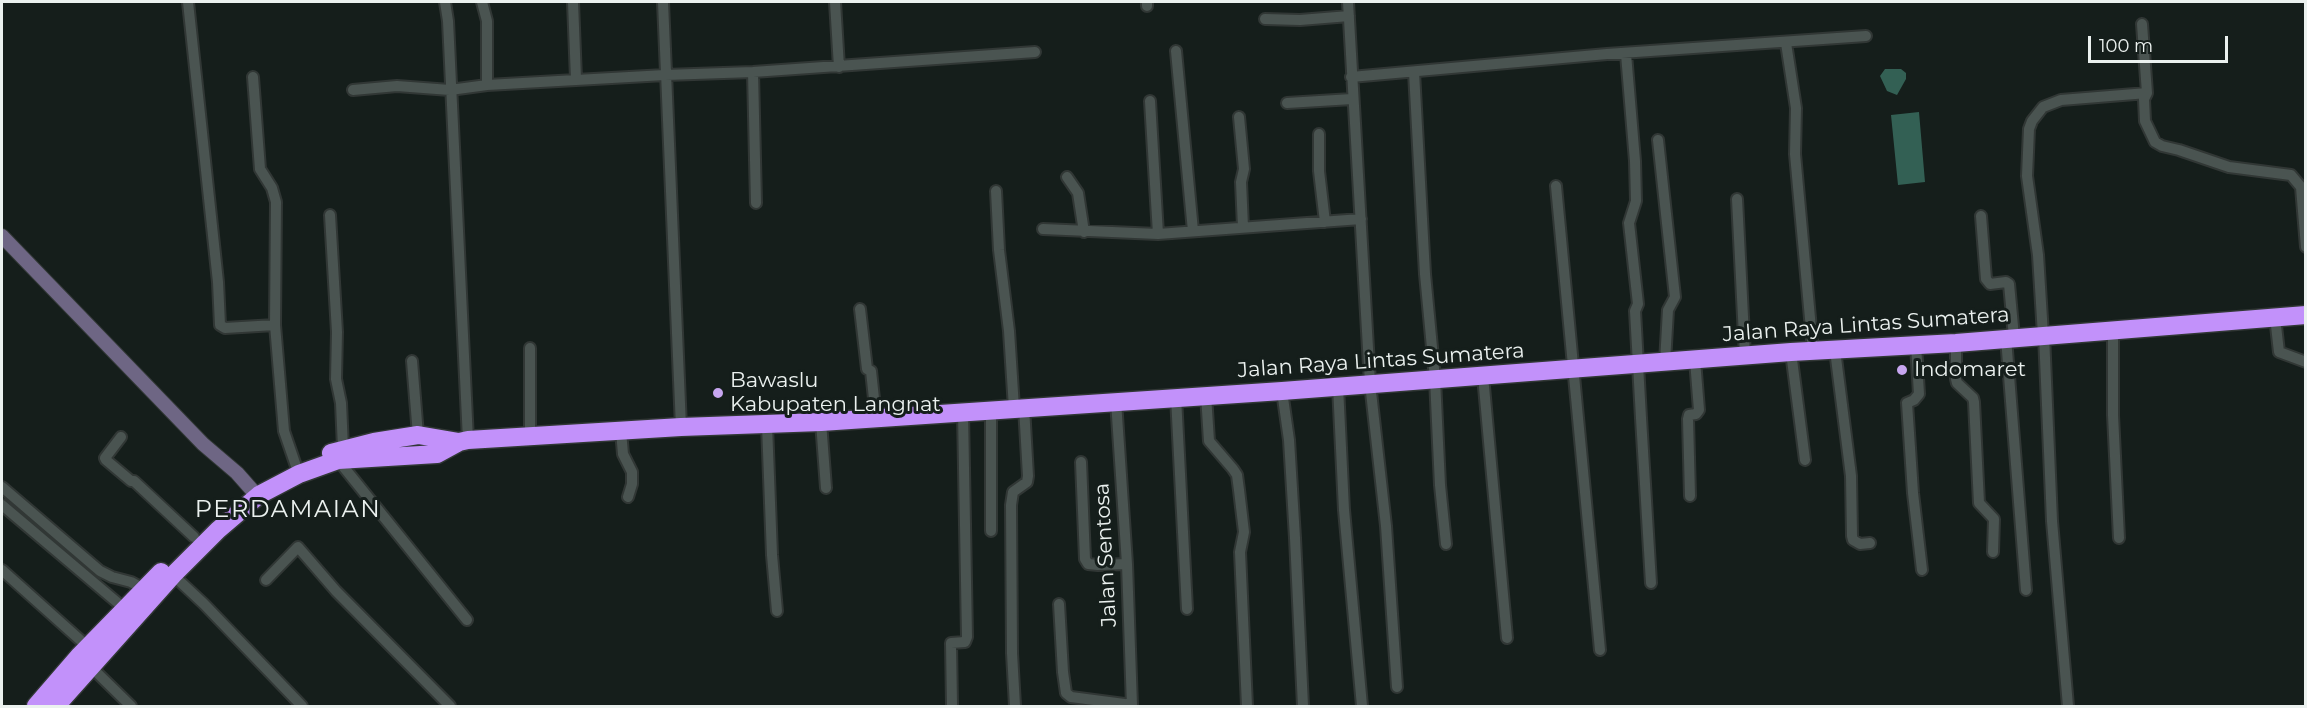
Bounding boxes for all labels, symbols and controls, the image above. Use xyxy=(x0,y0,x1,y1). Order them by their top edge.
scale bar xyxy=(2091,24,2230,62)
text: 100 m xyxy=(2099,35,2153,57)
street label: Jalan Raya Lintas Sumatera xyxy=(1722,302,2010,348)
street label: Jalan Raya Lintas Sumatera xyxy=(1237,338,1525,384)
place label: Indomaret xyxy=(1914,357,2026,383)
marker: Indomaret xyxy=(1895,363,1909,377)
place label: Bawaslu Kabupaten Langnat xyxy=(730,368,941,418)
marker: Bawaslu Kabupaten Langnat xyxy=(711,386,725,400)
street label: Jalan Sentosa xyxy=(1090,482,1122,628)
district label: PERDAMAIAN xyxy=(195,496,381,524)

